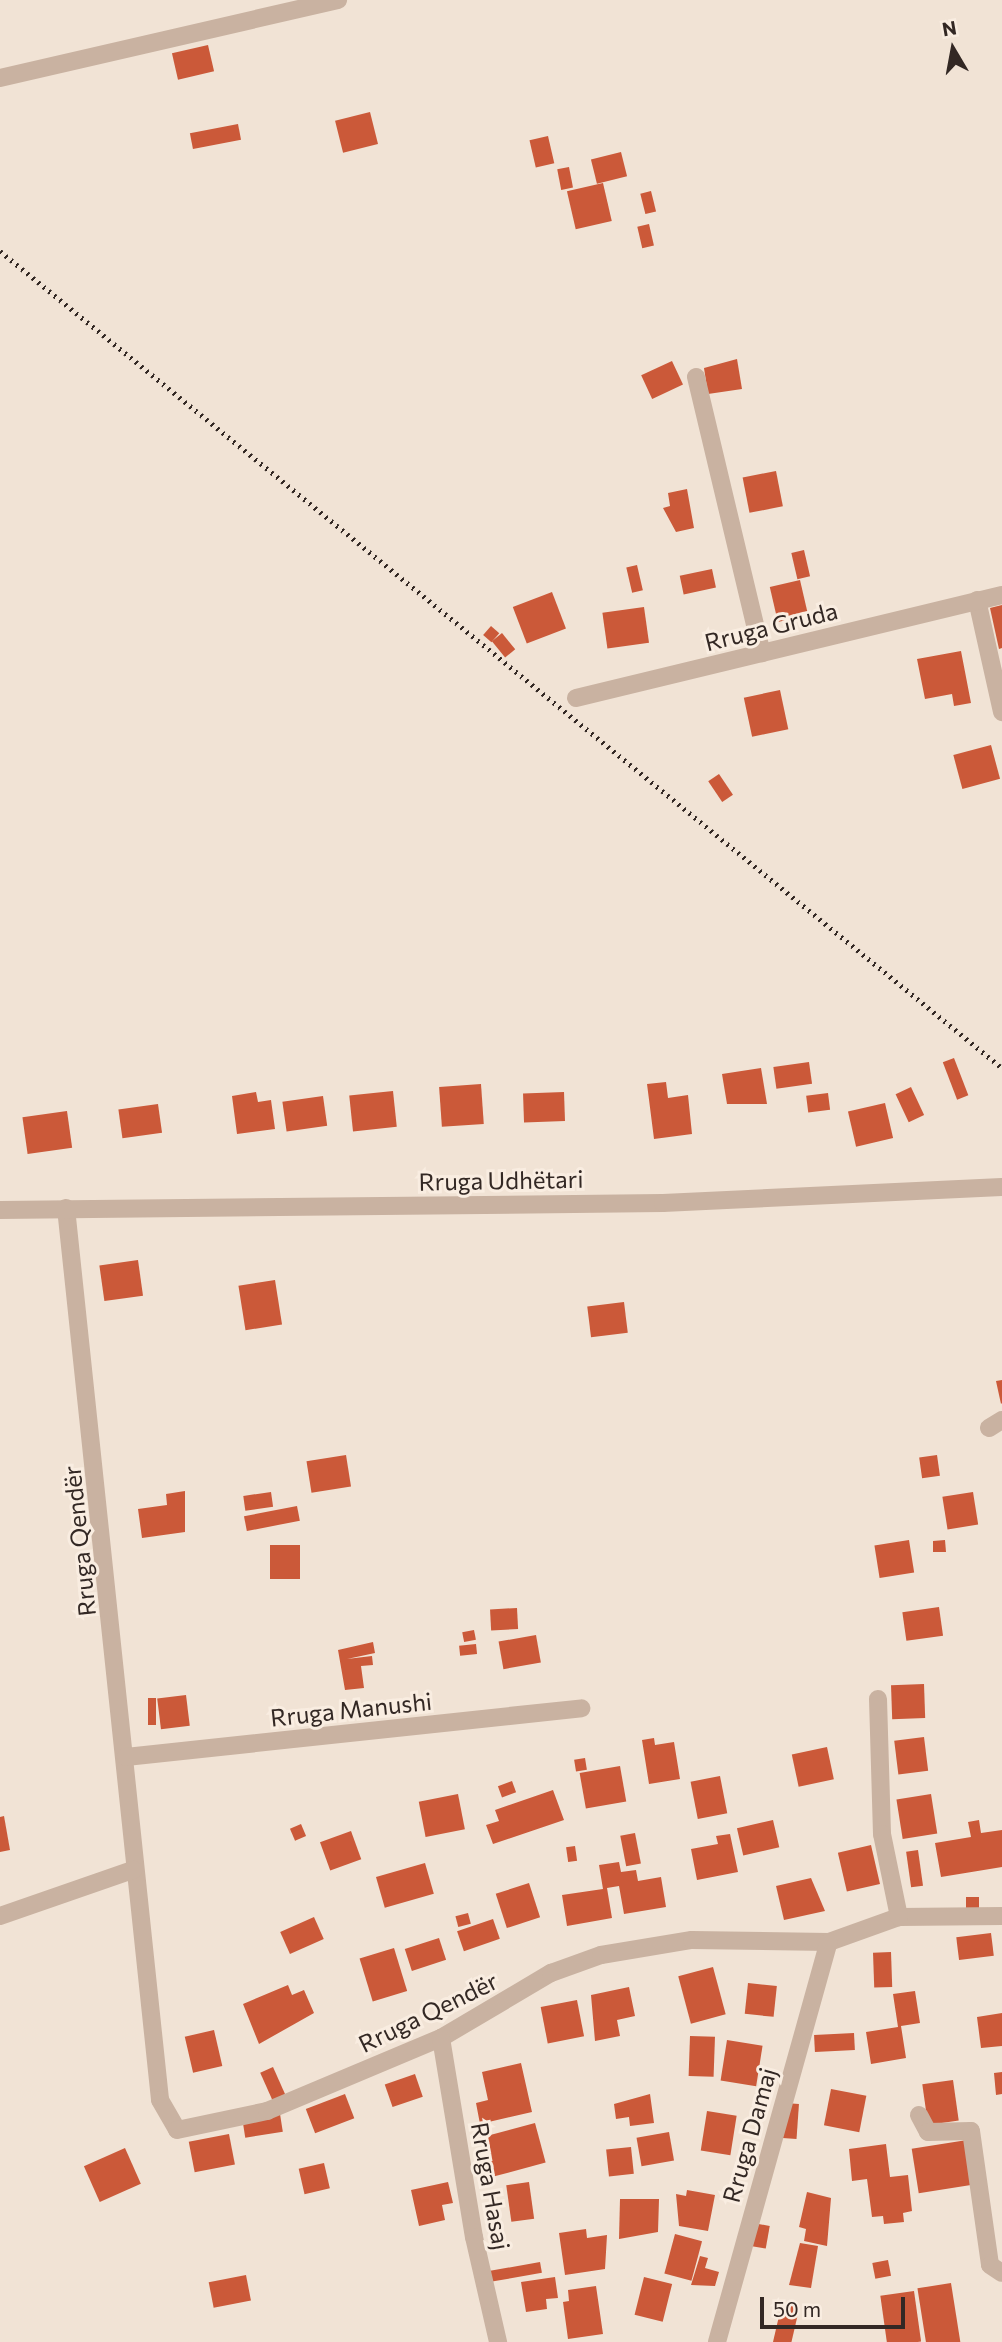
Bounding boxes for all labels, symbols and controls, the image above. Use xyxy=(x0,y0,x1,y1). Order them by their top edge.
north arrow xyxy=(918,14,988,84)
text: N xyxy=(940,15,958,40)
street label: Rruga Gruda xyxy=(702,596,840,656)
street label: Rruga Udhëtari xyxy=(418,1164,584,1196)
street label: Rruga Qendër xyxy=(57,1464,101,1618)
street label: Rruga Manushi xyxy=(269,1686,433,1732)
street label: Rruga Qendër xyxy=(354,1966,502,2058)
street label: Rruga Damaj xyxy=(716,2064,782,2206)
street label: Rruga Hasaj xyxy=(466,2120,516,2252)
scale bar xyxy=(764,2282,909,2326)
text: 50 m xyxy=(773,2296,821,2321)

